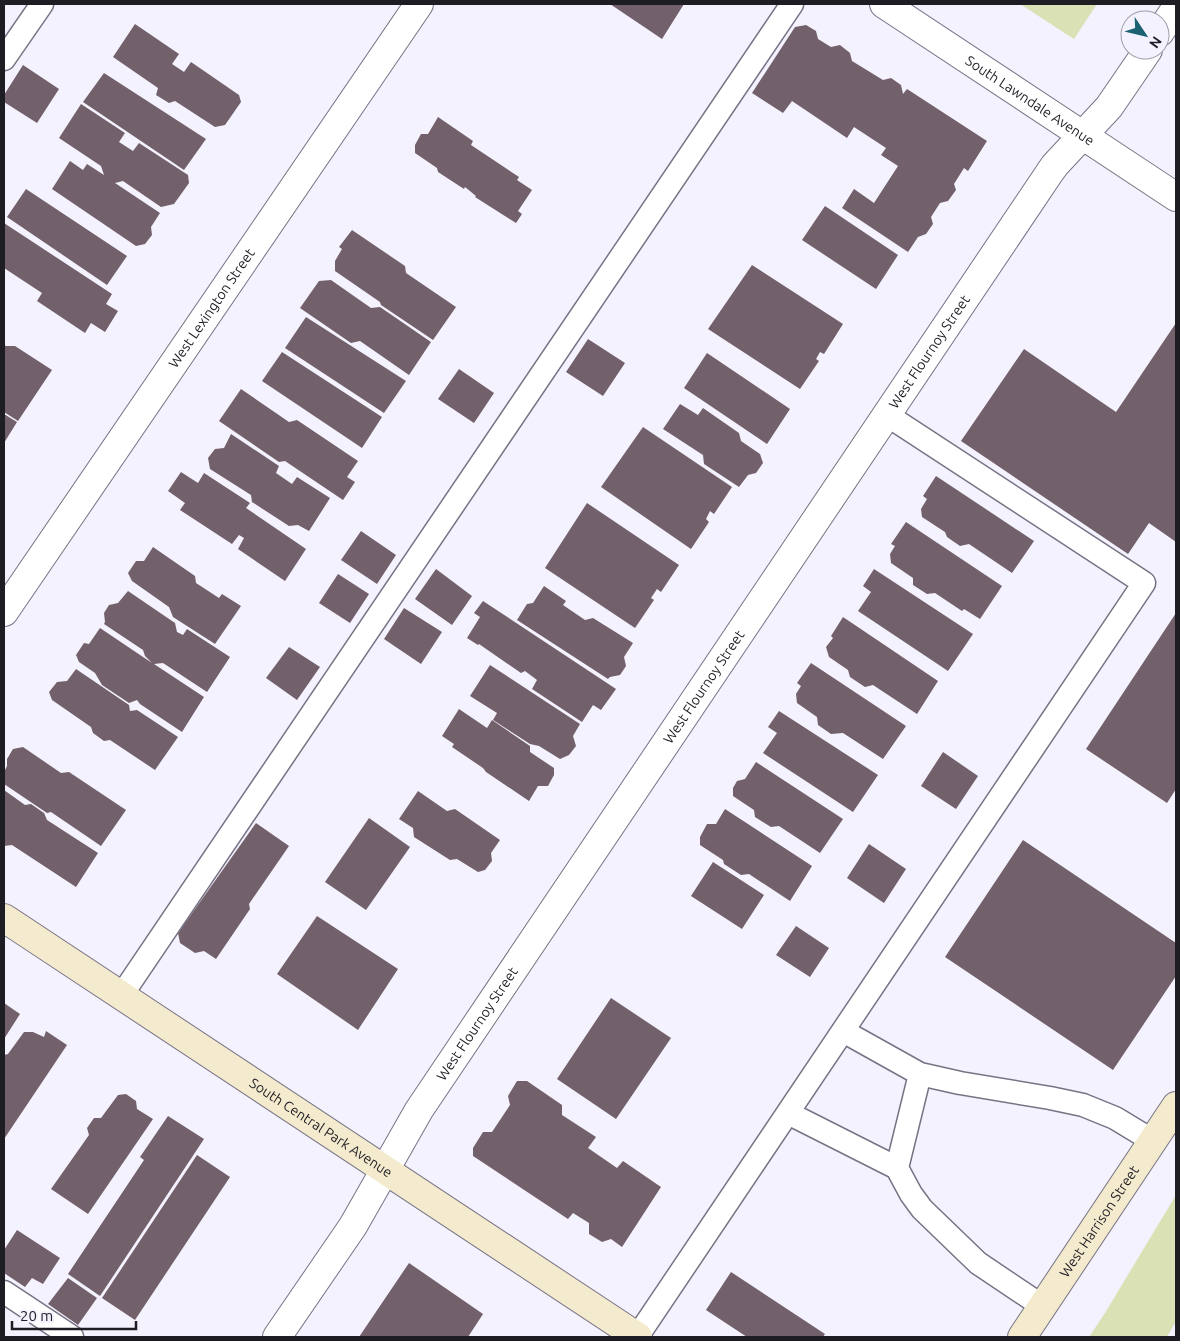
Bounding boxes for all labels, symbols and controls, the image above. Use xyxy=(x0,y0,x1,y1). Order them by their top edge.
north arrow xyxy=(1120,10,1170,60)
text: N xyxy=(1146,34,1165,51)
street label: South Lawndale Avenue xyxy=(963,52,1097,149)
street label: West Lexington Street xyxy=(165,245,258,371)
street label: West Flournoy Street xyxy=(885,292,973,411)
street label: West Flournoy Street xyxy=(660,627,748,747)
street label: West Flournoy Street xyxy=(433,964,521,1083)
street label: South Central Park Avenue xyxy=(247,1075,395,1180)
street label: West Harrison Street xyxy=(1056,1162,1142,1280)
scale bar xyxy=(12,1298,136,1330)
text: 20 m xyxy=(20,1307,53,1324)

